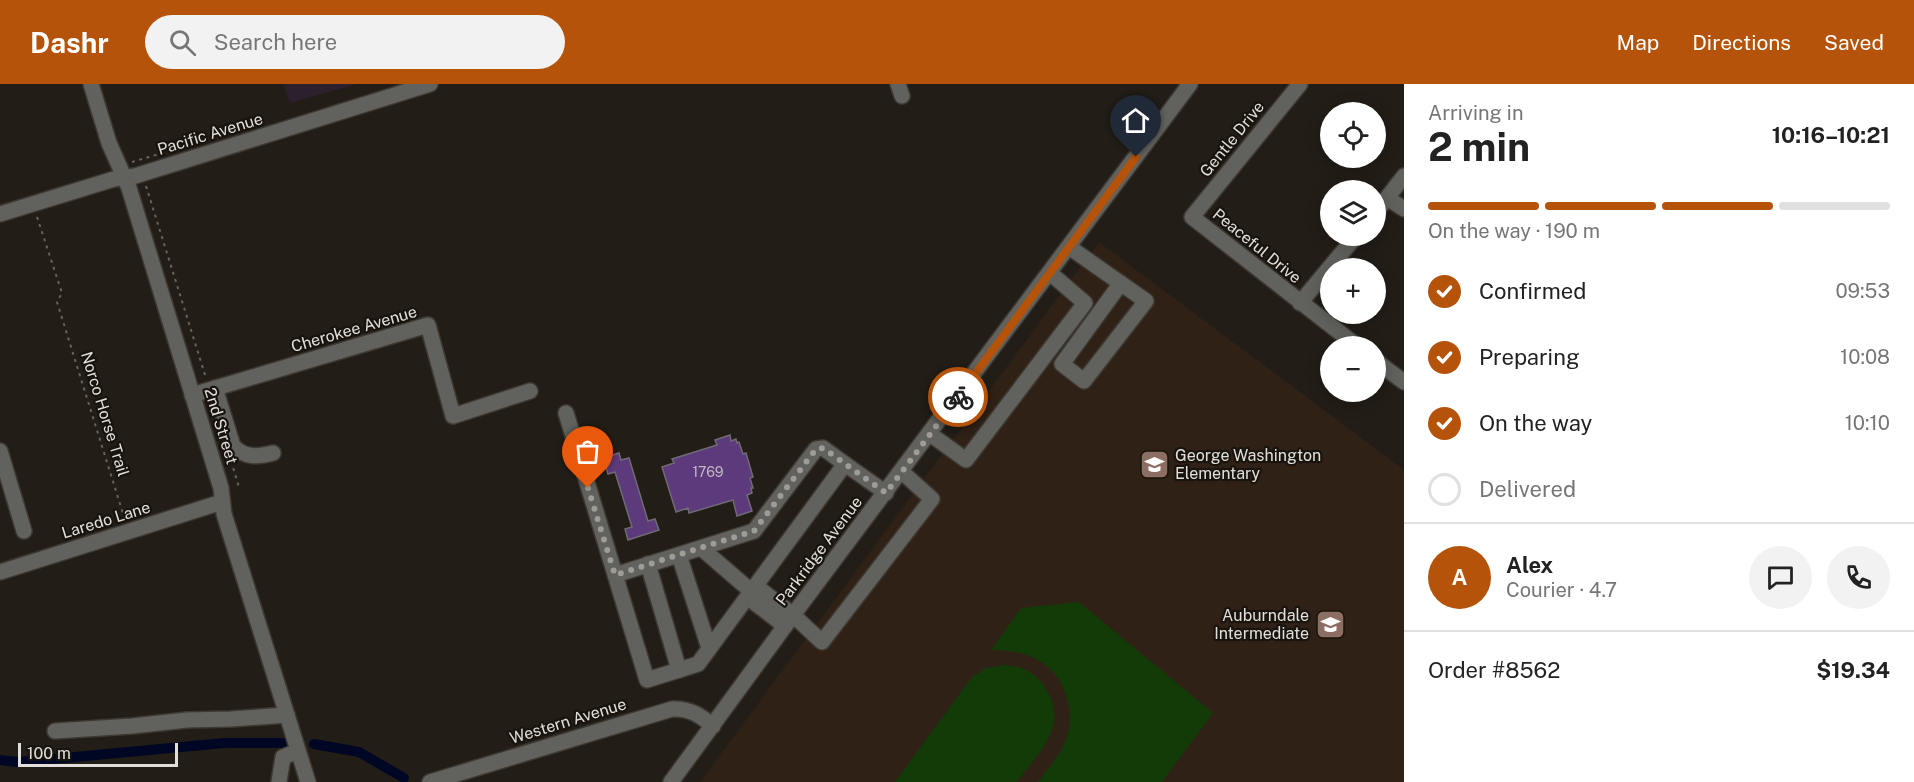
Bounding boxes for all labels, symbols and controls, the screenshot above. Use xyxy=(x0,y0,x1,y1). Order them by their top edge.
search box xyxy=(145,15,565,69)
text: Dashr xyxy=(30,26,109,59)
icon: search xyxy=(166,26,199,59)
text: Search here xyxy=(214,29,337,55)
text: Map xyxy=(1617,30,1659,55)
text: Directions xyxy=(1692,30,1791,55)
text: Saved xyxy=(1824,30,1884,55)
pin xyxy=(1110,95,1161,157)
street label: Gentle Drive xyxy=(1196,97,1268,181)
text: Arriving in xyxy=(1428,101,1523,125)
map controls xyxy=(1320,102,1386,402)
button: locate xyxy=(1320,102,1386,168)
icon: home xyxy=(1119,104,1152,137)
street label: Pacific Avenue xyxy=(155,109,265,159)
text: 10:16–10:21 xyxy=(1772,122,1890,148)
text: 2 min xyxy=(1428,124,1530,170)
button: layers xyxy=(1320,180,1386,246)
street label: Peaceful Drive xyxy=(1209,205,1305,287)
text: On the way · 190 m xyxy=(1428,219,1600,243)
button: + xyxy=(1320,258,1386,324)
icon: check xyxy=(1428,275,1461,308)
text: Confirmed xyxy=(1479,278,1586,304)
text: 09:53 xyxy=(1835,279,1890,303)
street label: Cherokee Avenue xyxy=(289,302,419,356)
button: − xyxy=(1320,336,1386,402)
icon: check xyxy=(1428,341,1461,374)
text: Preparing xyxy=(1479,344,1580,370)
text: 10:08 xyxy=(1840,345,1890,369)
street label: Norco Horse Trail xyxy=(77,349,133,479)
courier xyxy=(928,367,988,427)
icon: bike xyxy=(942,381,975,414)
street label: 2nd Street xyxy=(200,385,242,467)
icon: check xyxy=(1428,407,1461,440)
text: On the way xyxy=(1479,410,1592,436)
text: 10:10 xyxy=(1845,411,1890,435)
pin xyxy=(562,426,613,488)
icon: bag xyxy=(571,435,604,468)
place label: George Washington Elementary xyxy=(1175,446,1321,483)
school or university icon: George Washington Elementary xyxy=(1138,448,1170,480)
house number: 1769 xyxy=(692,464,724,480)
text: Delivered xyxy=(1479,476,1576,502)
street label: Parkridge Avenue xyxy=(772,493,866,609)
street label: Laredo Lane xyxy=(59,498,153,542)
button: chat xyxy=(1749,546,1812,609)
button: phone xyxy=(1827,546,1890,609)
text: Alex xyxy=(1506,552,1553,578)
text: A xyxy=(1452,564,1467,590)
text: Courier · 4.7 xyxy=(1506,578,1617,602)
place label: Auburndale Intermediate xyxy=(1214,606,1309,643)
school or university icon: Auburndale Intermediate xyxy=(1314,608,1346,640)
text: Order #8562 xyxy=(1428,657,1560,683)
text: $19.34 xyxy=(1816,657,1890,683)
street label: Western Avenue xyxy=(507,694,629,748)
scale bar xyxy=(18,740,178,768)
text: 100 m xyxy=(27,744,71,763)

